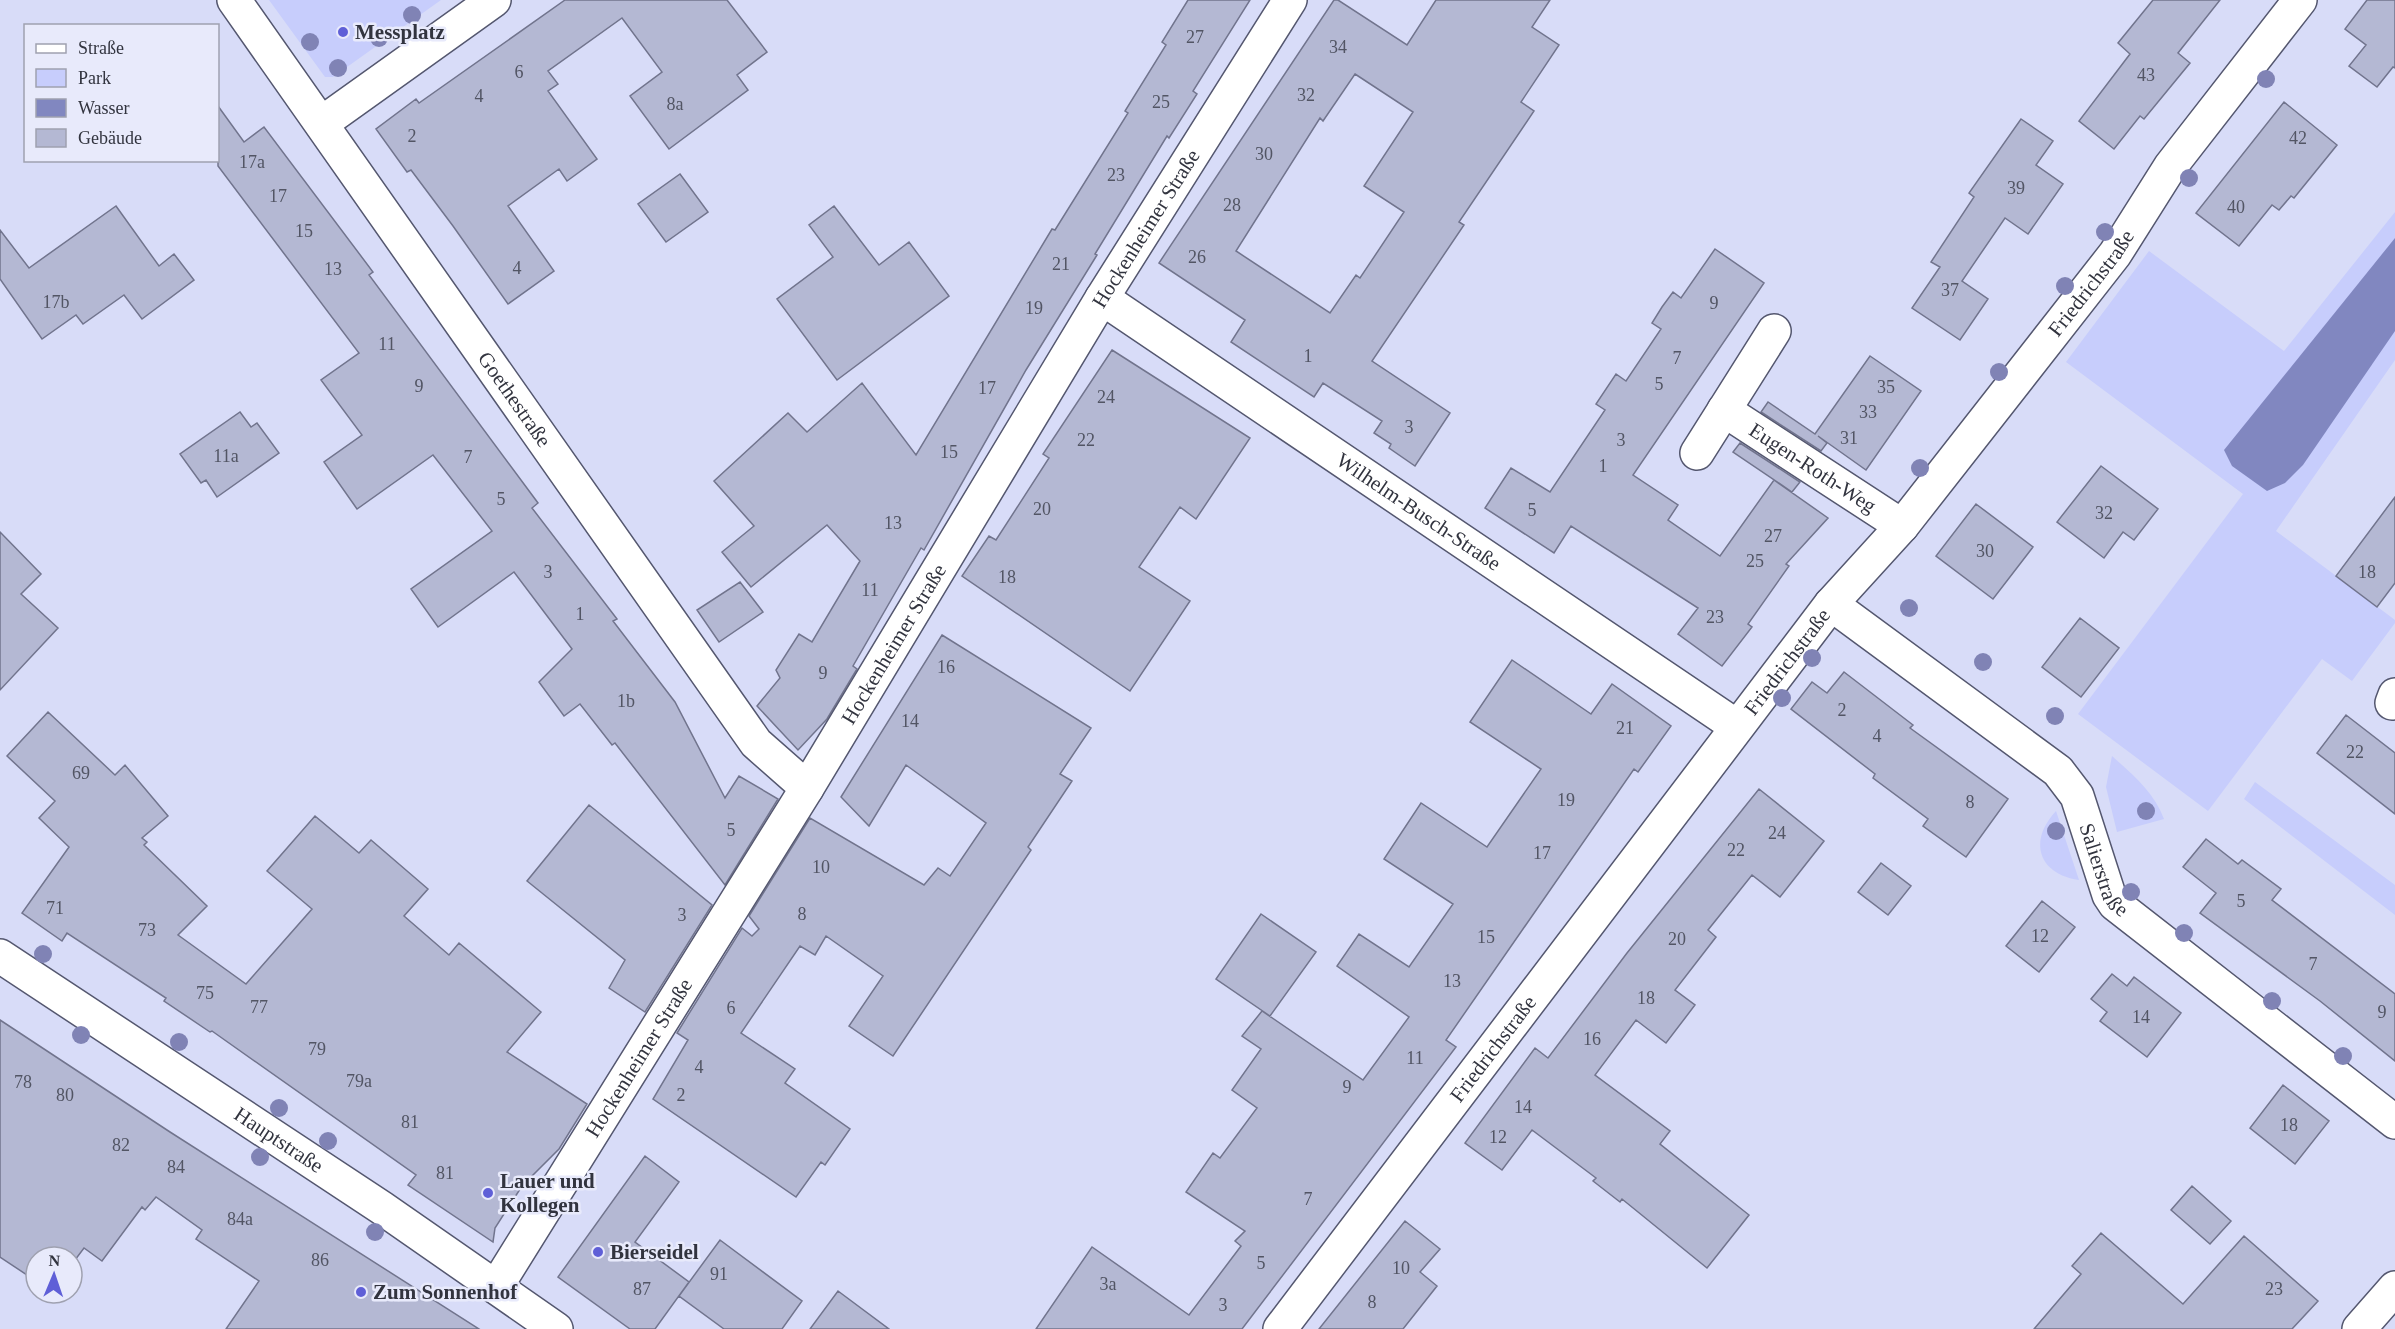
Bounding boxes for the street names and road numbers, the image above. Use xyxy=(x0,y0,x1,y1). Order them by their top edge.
street label: Hockenheimer Straße xyxy=(1087,145,1205,312)
street label: Friedrichstraße xyxy=(2043,226,2139,341)
street label: Goethestraße xyxy=(473,347,556,452)
street label: Eugen-Roth-Weg xyxy=(1745,418,1881,518)
street label: Wilhelm-Busch-Straße xyxy=(1332,448,1505,576)
street label: Hockenheimer Straße xyxy=(836,560,951,728)
street label: Friedrichstraße xyxy=(1739,604,1835,720)
street label: Salierstraße xyxy=(2075,820,2133,922)
street label: Hockenheimer Straße xyxy=(580,974,697,1142)
street label: Friedrichstraße xyxy=(1445,991,1541,1107)
street label: Hauptstraße xyxy=(230,1102,328,1178)

